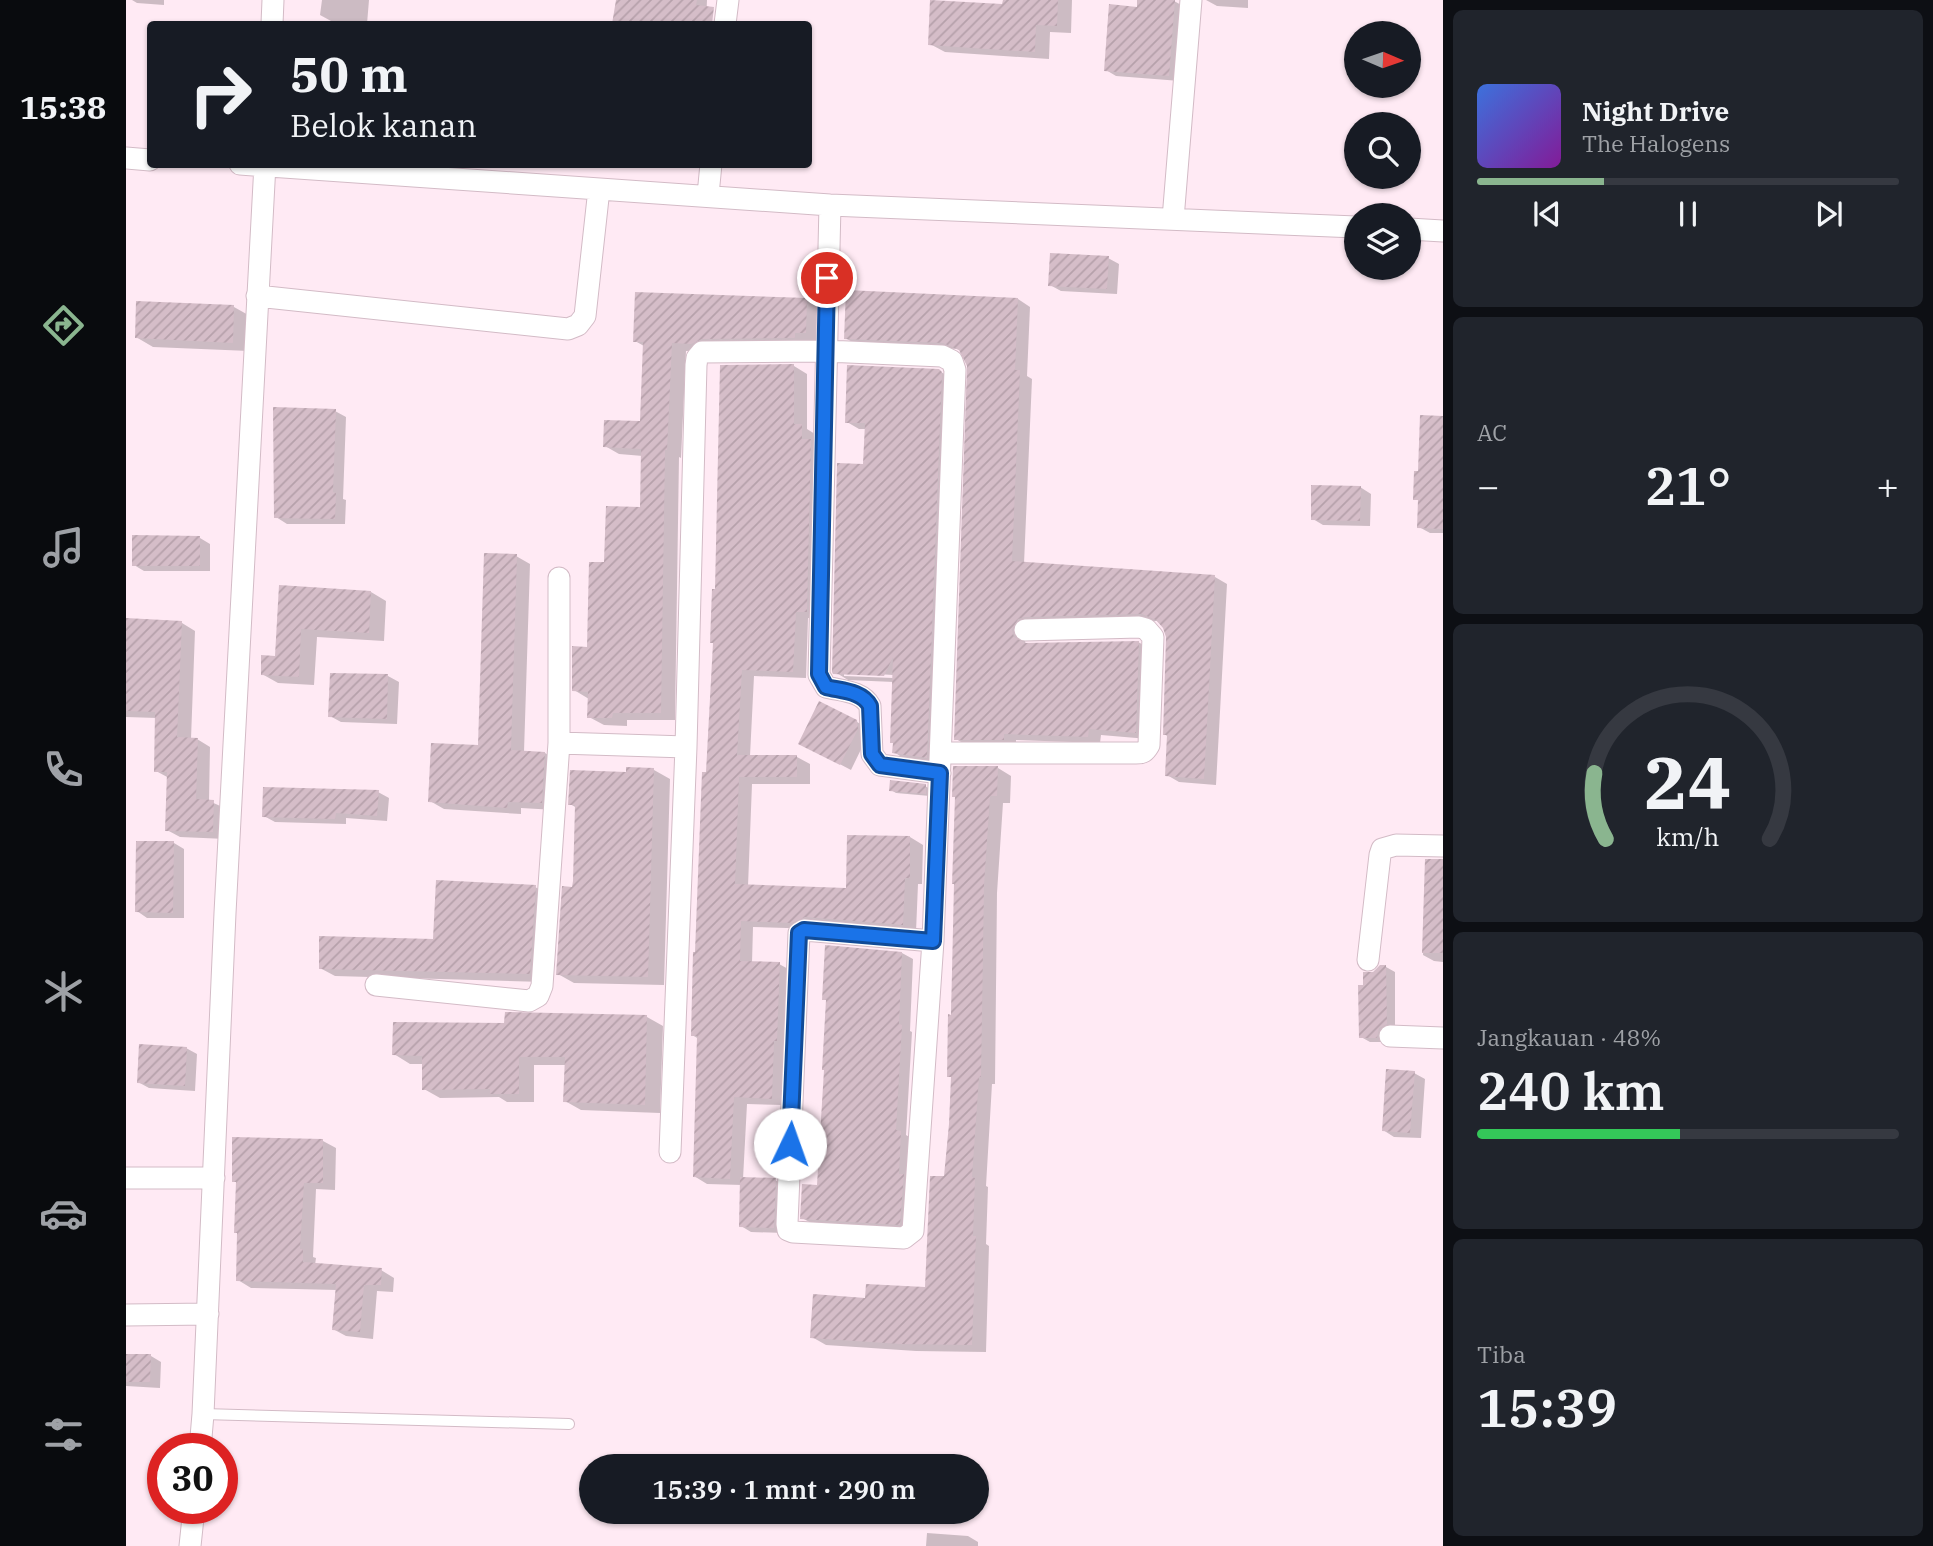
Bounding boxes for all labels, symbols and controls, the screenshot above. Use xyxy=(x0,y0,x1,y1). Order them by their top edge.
north arrow xyxy=(1344,21,1421,98)
map controls xyxy=(1344,21,1421,280)
text: 50 m xyxy=(290,42,408,105)
icon: right xyxy=(175,49,266,140)
text: 15:38 xyxy=(20,86,106,128)
text: Night Drive xyxy=(1582,94,1729,128)
text: Belok kanan xyxy=(290,104,477,146)
button: search xyxy=(1344,112,1421,189)
text: The Halogens xyxy=(1582,128,1730,158)
icon: previous xyxy=(1528,195,1566,233)
icon: pause xyxy=(1669,195,1707,233)
icon: next xyxy=(1810,195,1848,233)
button: layers xyxy=(1344,203,1421,280)
pin xyxy=(797,248,857,308)
icon: arrive xyxy=(808,259,846,297)
icon: directions xyxy=(39,301,88,350)
text: AC xyxy=(1477,417,1507,447)
text: 21° xyxy=(1645,452,1731,519)
text: − xyxy=(1477,461,1500,510)
text: + xyxy=(1876,461,1899,510)
icon: music xyxy=(39,523,88,572)
text: 24 xyxy=(1644,734,1732,829)
icon: phone xyxy=(39,745,88,794)
text: km/h xyxy=(1656,820,1720,853)
icon: climate xyxy=(39,967,88,1016)
text: Jangkauan · 48% xyxy=(1477,1022,1661,1052)
text: 240 km xyxy=(1477,1057,1665,1124)
position arrow xyxy=(753,1107,827,1181)
icon: car xyxy=(39,1189,88,1238)
text: Tiba xyxy=(1477,1339,1526,1369)
text: 15:39 xyxy=(1477,1374,1617,1441)
icon: filters xyxy=(39,1410,88,1459)
speed limit sign: 30 xyxy=(147,1433,238,1524)
text: 15:39 · 1 mnt · 290 m xyxy=(652,1472,916,1506)

